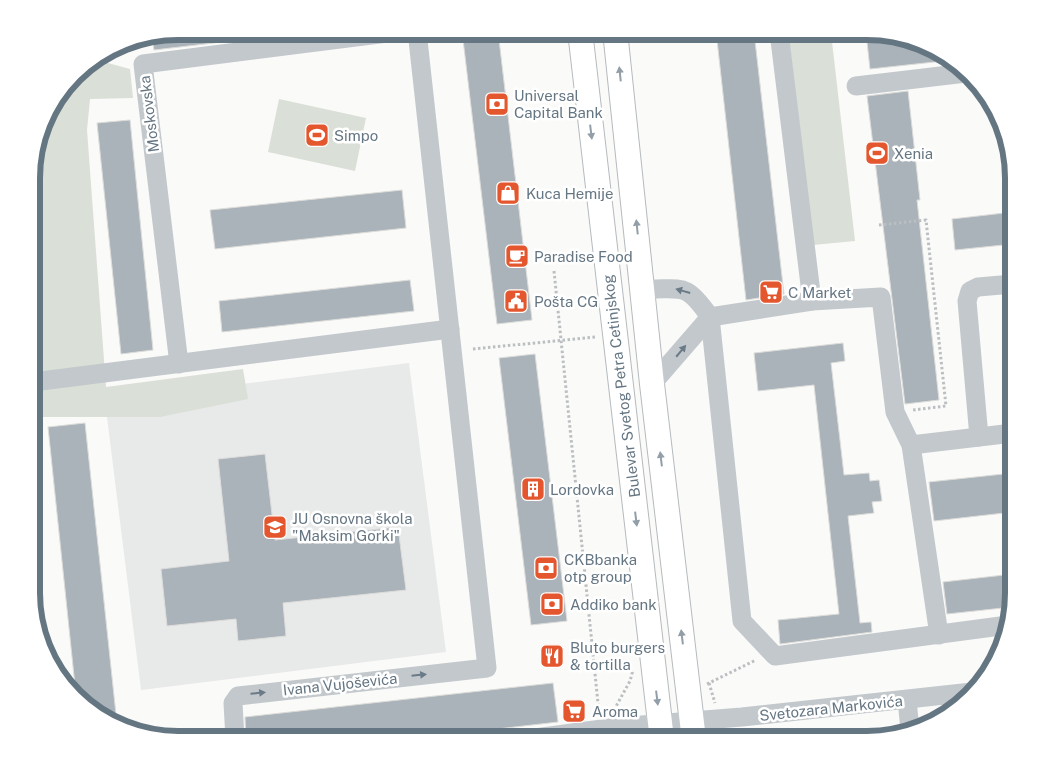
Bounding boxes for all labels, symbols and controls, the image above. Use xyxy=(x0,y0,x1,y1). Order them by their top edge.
one-way arrow xyxy=(616,66,624,82)
street label: Moskovska xyxy=(136,75,162,153)
place label: Universal Capital Bank xyxy=(514,87,603,121)
bank icon: Universal Capital Bank xyxy=(484,91,510,117)
sports icon: Simpo xyxy=(304,122,330,148)
one-way arrow xyxy=(587,124,595,140)
place label: Simpo xyxy=(334,127,378,144)
sports icon: Xenia xyxy=(864,140,890,166)
place label: Xenia xyxy=(894,145,933,162)
shop icon: Kuca Hemije xyxy=(495,180,521,206)
place label: Kuca Hemije xyxy=(526,185,614,202)
one-way arrow xyxy=(633,219,641,235)
cafe icon: Paradise Food xyxy=(504,243,530,269)
place label: Paradise Food xyxy=(534,248,633,265)
street label: Bulevar Svetog Petra Cetinjskog xyxy=(599,274,643,498)
supermarket icon: C Market xyxy=(758,279,784,305)
place label: C Market xyxy=(788,284,852,301)
one-way arrow xyxy=(675,287,690,295)
public building icon: Pošta CG xyxy=(503,288,529,314)
place label: Pošta CG xyxy=(534,293,598,310)
one-way arrow xyxy=(675,345,687,357)
one-way arrow xyxy=(657,450,665,466)
building icon: Lordovka xyxy=(520,476,546,502)
place label: Lordovka xyxy=(550,481,614,498)
place label: JU Osnovna škola "Maksim Gorki" xyxy=(292,510,413,544)
one-way arrow xyxy=(632,512,640,528)
school or university icon: JU Osnovna škola "Maksim Gorki" xyxy=(262,514,288,540)
place label: CKBbanka otp group xyxy=(564,551,637,585)
bank icon: CKBbanka otp group xyxy=(533,555,559,581)
bank icon: Addiko bank xyxy=(539,591,565,617)
place label: Addiko bank xyxy=(570,596,657,613)
one-way arrow xyxy=(678,629,686,645)
place label: Bluto burgers & tortilla xyxy=(570,639,665,673)
restaurant icon: Bluto burgers & tortilla xyxy=(539,643,565,669)
street label: Ivana Vujoševića xyxy=(282,670,398,698)
one-way arrow xyxy=(412,671,428,679)
one-way arrow xyxy=(250,689,266,697)
one-way arrow xyxy=(653,690,661,706)
street label: Svetozara Markovića xyxy=(758,692,904,724)
supermarket icon: Aroma xyxy=(561,698,587,724)
place label: Aroma xyxy=(592,703,638,720)

